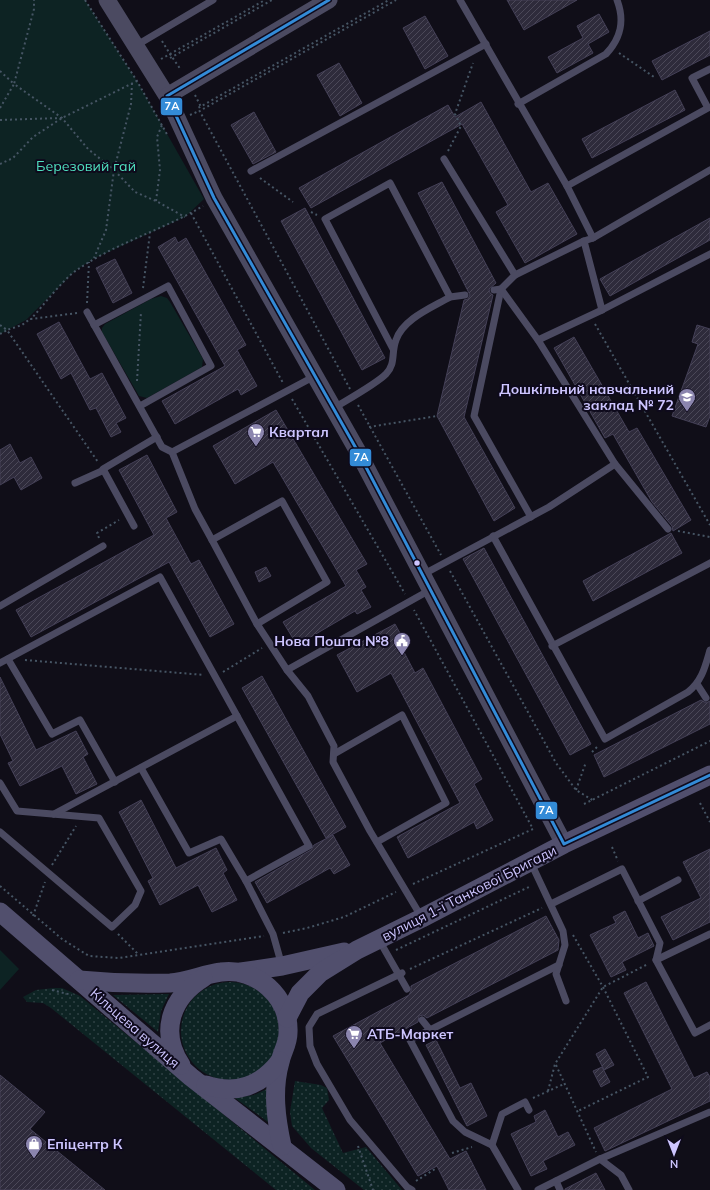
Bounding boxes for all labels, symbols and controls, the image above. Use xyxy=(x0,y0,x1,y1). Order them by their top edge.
line badge: 7А xyxy=(160,97,183,116)
text: 7А xyxy=(165,99,180,113)
park label: Березовий гай xyxy=(36,157,136,175)
place label: Дошкільний навчальний заклад № 72 xyxy=(499,380,674,414)
school or university icon: Дошкільний навчальний заклад № 72 xyxy=(677,387,697,412)
supermarket icon: Квартал xyxy=(246,422,266,447)
place label: Квартал xyxy=(269,423,329,441)
line badge: 7А xyxy=(349,448,372,467)
text: 7А xyxy=(354,450,369,464)
unlabelled marker xyxy=(412,558,422,568)
public building icon: Нова Пошта №8 xyxy=(392,631,412,656)
place label: Нова Пошта №8 xyxy=(274,632,389,650)
line badge: 7А xyxy=(535,801,558,820)
text: 7А xyxy=(539,803,554,817)
street label: вулиця 1-ї Танкової Бригади xyxy=(379,841,559,945)
street label: Кільцева вулиця xyxy=(87,984,183,1072)
supermarket icon: АТБ-Маркет xyxy=(344,1024,364,1049)
place label: АТБ-Маркет xyxy=(367,1025,454,1043)
shop icon: Епіцентр К xyxy=(24,1134,44,1159)
north arrow xyxy=(654,1134,694,1174)
place label: Епіцентр К xyxy=(47,1135,123,1153)
text: N xyxy=(670,1157,678,1171)

